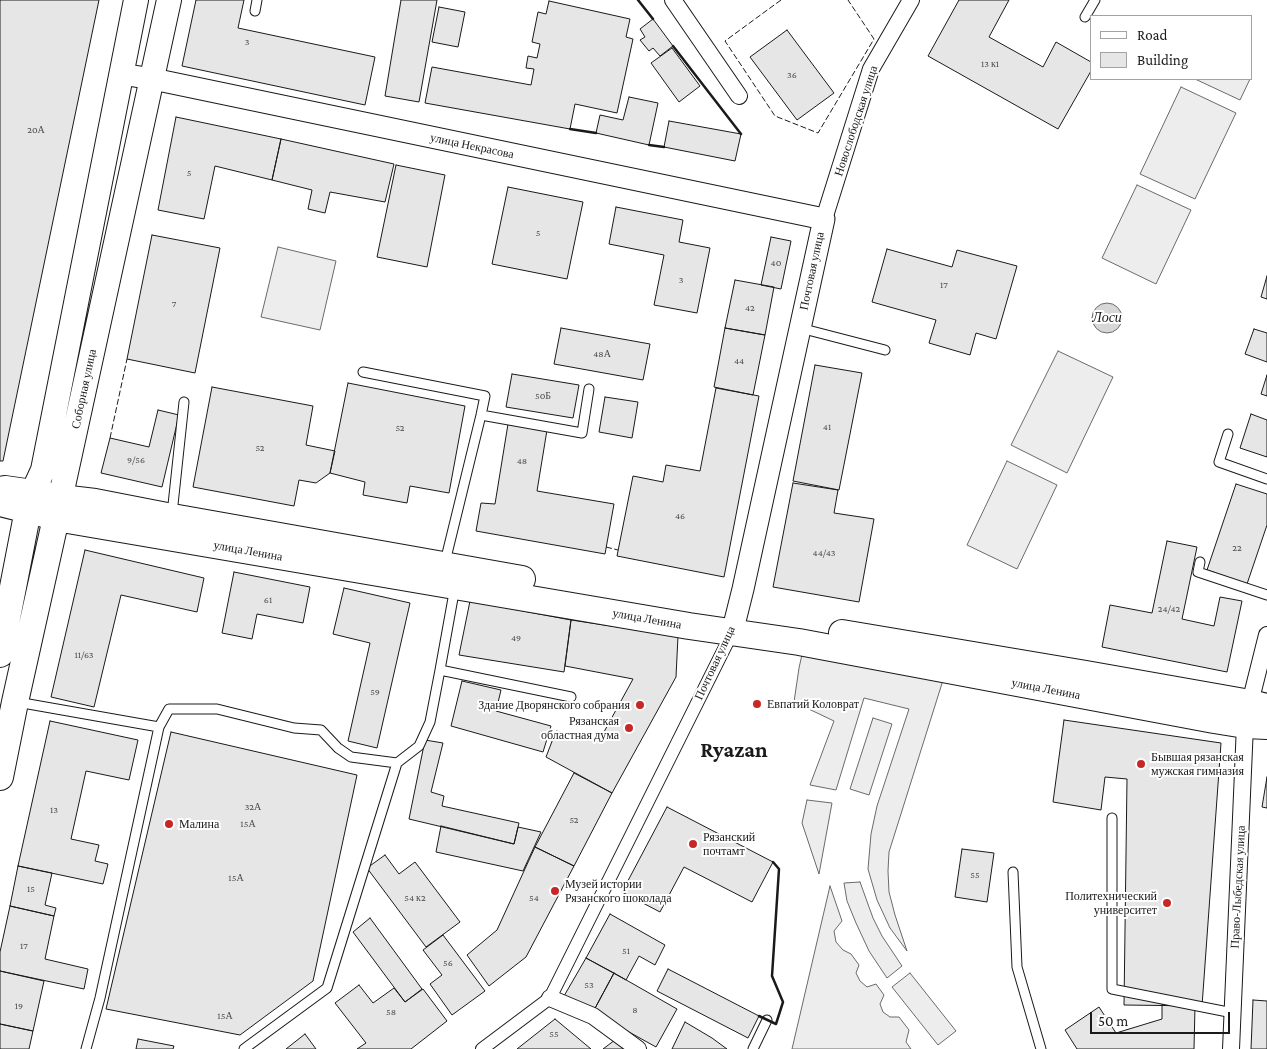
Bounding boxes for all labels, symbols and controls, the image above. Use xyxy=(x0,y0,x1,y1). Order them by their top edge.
legend xyxy=(1090,15,1252,80)
text: Road xyxy=(1137,27,1167,43)
house number: 3 xyxy=(245,36,249,48)
text: Building xyxy=(1137,52,1188,68)
house number: 13 к1 xyxy=(981,58,999,70)
street label: Новослободская улица xyxy=(831,64,881,178)
house number: 36 xyxy=(787,69,797,81)
house number: 20А xyxy=(27,124,45,136)
street label: улица Некрасова xyxy=(429,130,515,162)
house number: 5 xyxy=(187,167,191,179)
house number: 5 xyxy=(536,227,540,239)
street label: Почтовая улица xyxy=(797,231,827,311)
house number: 40 xyxy=(771,257,781,269)
house number: 3 xyxy=(679,274,683,286)
house number: 17 xyxy=(940,279,948,291)
house number: 7 xyxy=(172,298,176,310)
house number: 42 xyxy=(745,302,755,314)
water label: Лоси xyxy=(1092,310,1122,326)
street label: Соборная улица xyxy=(69,348,99,430)
house number: 48А xyxy=(593,348,611,360)
house number: 44 xyxy=(734,355,744,367)
house number: 50Б xyxy=(535,390,551,402)
house number: 41 xyxy=(823,421,831,433)
house number: 52 xyxy=(395,422,405,434)
house number: 52 xyxy=(255,442,265,454)
house number: 9/56 xyxy=(127,454,145,466)
house number: 48 xyxy=(517,455,527,467)
house number: 46 xyxy=(675,510,685,522)
street label: улица Ленина xyxy=(212,538,284,564)
house number: 22 xyxy=(1232,542,1242,554)
house number: 44/43 xyxy=(813,547,835,559)
house number: 61 xyxy=(264,594,272,606)
house number: 24/42 xyxy=(1158,603,1180,615)
street label: улица Ленина xyxy=(611,606,683,632)
street label: Почтовая улица xyxy=(692,624,738,702)
house number: 49 xyxy=(511,632,521,644)
house number: 11/63 xyxy=(74,649,94,661)
street label: улица Ленина xyxy=(1010,675,1082,703)
house number: 59 xyxy=(370,686,380,698)
place label: Евпатий Коловрат xyxy=(767,697,859,711)
place label: Здание Дворянского собрания xyxy=(478,698,630,712)
marker: Евпатий Коловрат xyxy=(751,698,763,710)
marker: Здание Дворянского собрания xyxy=(634,699,646,711)
place label: Рязанская областная дума xyxy=(541,714,619,742)
marker: Рязанская областная дума xyxy=(623,722,635,734)
district label: Ryazan xyxy=(700,737,768,763)
place label: Бывшая рязанская мужская гимназия xyxy=(1151,750,1244,778)
marker: Бывшая рязанская мужская гимназия xyxy=(1135,758,1147,770)
house number: 32А xyxy=(245,801,261,813)
house number: 13 xyxy=(50,804,58,816)
house number: 52 xyxy=(569,814,579,826)
place label: Малина xyxy=(179,817,219,831)
marker: Малина xyxy=(163,818,175,830)
house number: 15А xyxy=(240,818,256,830)
street label: Право-Лыбедская улица xyxy=(1228,825,1248,949)
place label: Рязанский почтамт xyxy=(703,830,755,858)
marker: Рязанский почтамт xyxy=(687,838,699,850)
house number: 55 xyxy=(970,869,980,881)
house number: 15А xyxy=(228,872,244,884)
place label: Музей истории Рязанского шоколада xyxy=(565,877,672,905)
house number: 15 xyxy=(27,883,35,895)
marker: Музей истории Рязанского шоколада xyxy=(549,885,561,897)
place label: Политехнический университет xyxy=(1065,889,1157,917)
house number: 54 к2 xyxy=(404,892,426,904)
house number: 54 xyxy=(529,892,539,904)
marker: Политехнический университет xyxy=(1161,897,1173,909)
house number: 17 xyxy=(20,940,28,952)
house number: 51 xyxy=(622,945,630,957)
house number: 56 xyxy=(443,957,453,969)
house number: 53 xyxy=(584,979,594,991)
house number: 19 xyxy=(15,1000,23,1012)
scale bar xyxy=(1092,1002,1232,1034)
house number: 8 xyxy=(632,1004,638,1016)
house number: 58 xyxy=(386,1006,396,1018)
house number: 15А xyxy=(217,1010,233,1022)
text: 50 m xyxy=(1098,1013,1128,1029)
house number: 55 xyxy=(549,1028,559,1040)

